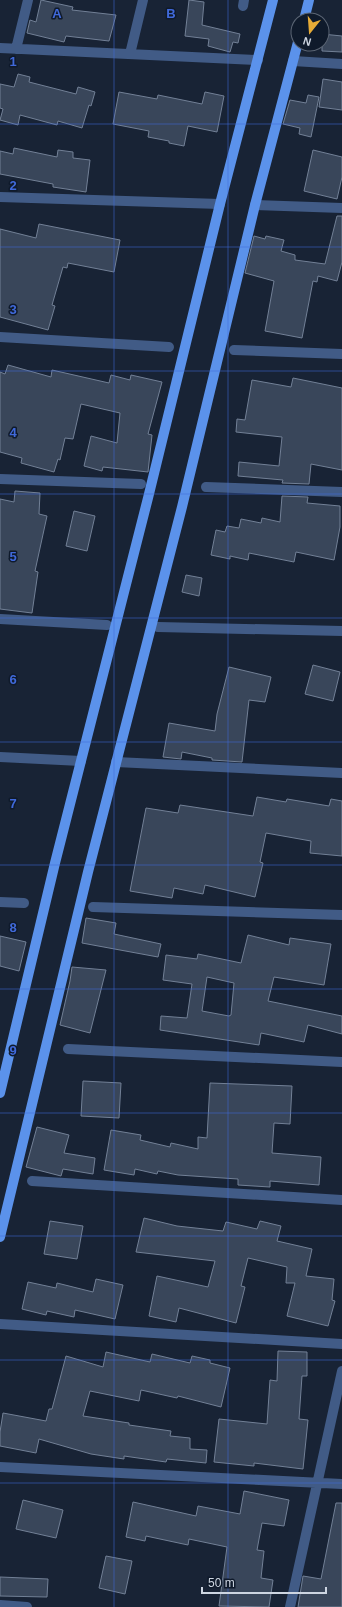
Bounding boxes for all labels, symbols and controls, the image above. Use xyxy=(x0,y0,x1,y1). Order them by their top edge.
text: A xyxy=(52,6,62,21)
text: B xyxy=(166,6,176,21)
north arrow xyxy=(290,12,330,52)
text: N xyxy=(301,35,313,48)
text: 1 xyxy=(9,54,17,69)
text: 2 xyxy=(9,178,17,193)
text: 3 xyxy=(9,302,17,317)
text: 4 xyxy=(9,425,17,440)
text: 5 xyxy=(9,549,17,564)
text: 6 xyxy=(9,672,17,687)
text: 7 xyxy=(9,796,17,811)
text: 8 xyxy=(9,920,17,935)
text: 9 xyxy=(9,1043,17,1058)
scale bar xyxy=(202,1569,326,1595)
text: 50 m xyxy=(208,1576,235,1590)

